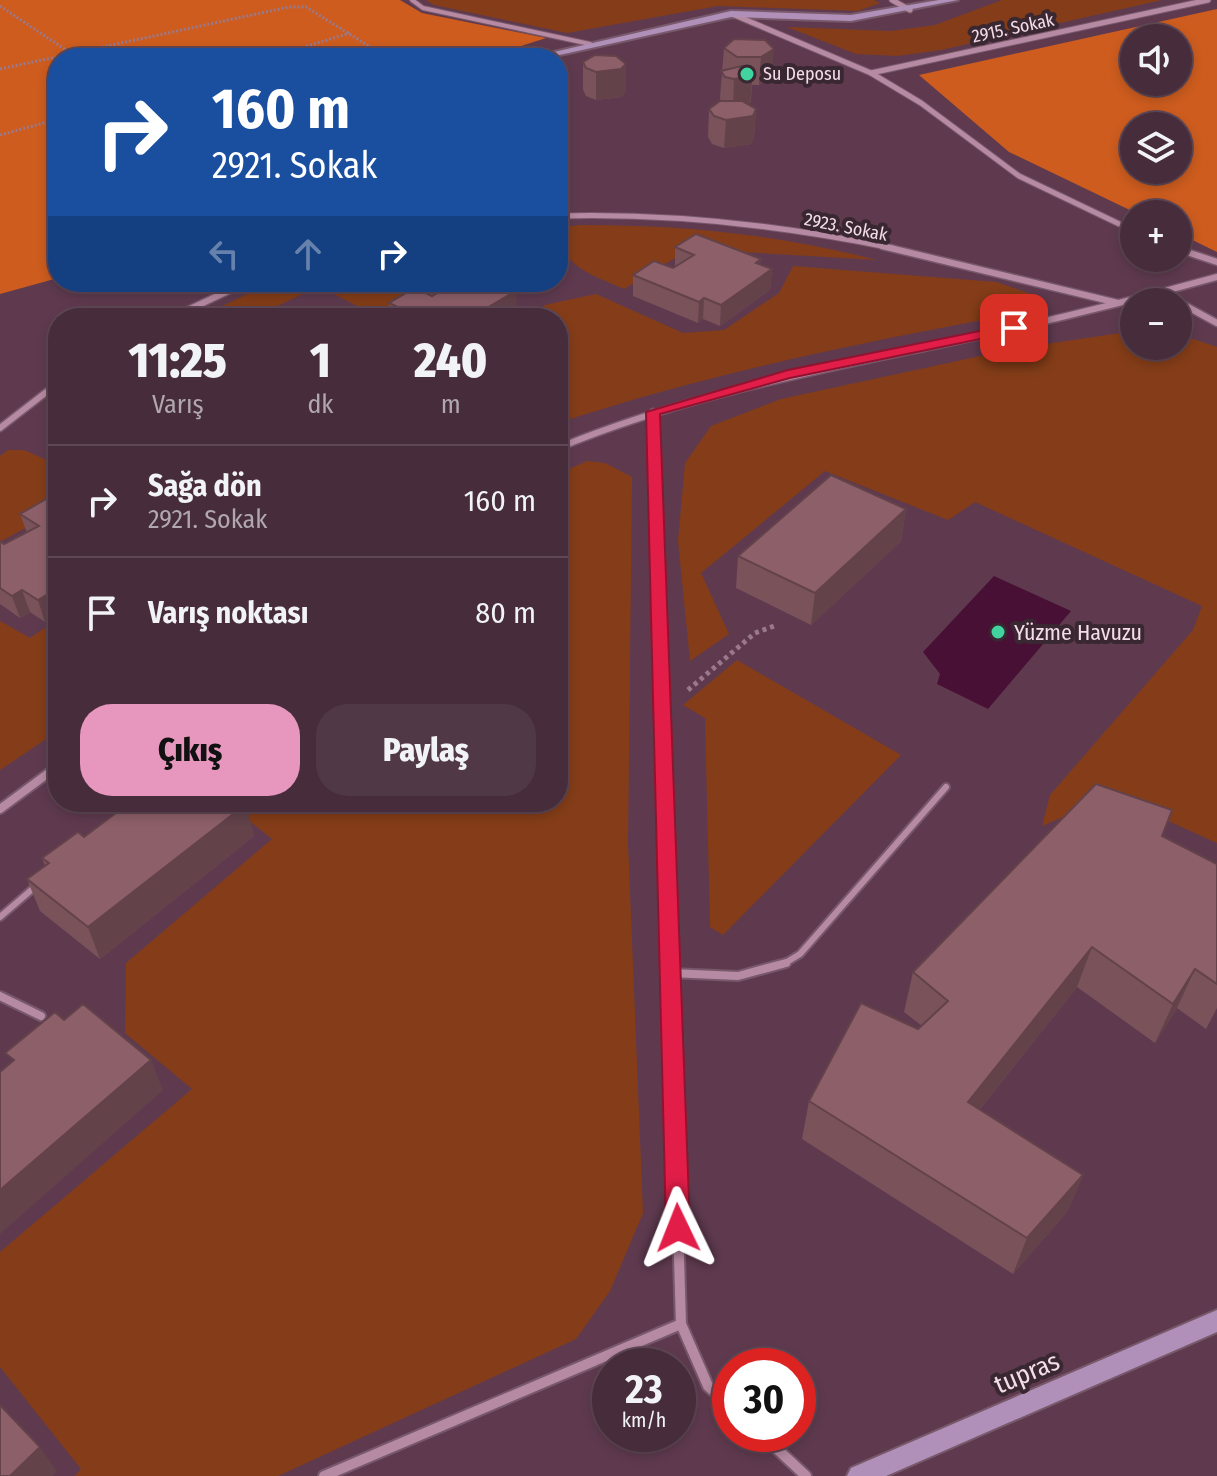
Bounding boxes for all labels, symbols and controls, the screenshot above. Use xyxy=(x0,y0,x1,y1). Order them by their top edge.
street label: 2915. Sokak xyxy=(970,8,1057,47)
map controls xyxy=(1120,24,1192,360)
button: sound xyxy=(1120,24,1192,96)
place label: Su Deposu xyxy=(763,63,841,85)
marker: Su Deposu xyxy=(738,65,756,83)
text: 160 m xyxy=(212,76,350,143)
icon: right xyxy=(80,80,184,184)
button: layers xyxy=(1120,112,1192,184)
text: 2921. Sokak xyxy=(212,144,377,188)
button: + xyxy=(1120,200,1192,272)
street label: 2923. Sokak xyxy=(803,208,890,246)
icon: left xyxy=(202,232,246,276)
icon: ahead xyxy=(286,232,330,276)
icon: right xyxy=(370,232,414,276)
button: − xyxy=(1120,288,1192,360)
pin xyxy=(980,294,1048,362)
icon: arrive xyxy=(992,306,1036,350)
text: 11:25 xyxy=(129,332,227,390)
text: 1 xyxy=(310,332,331,390)
text: 240 xyxy=(414,332,487,390)
text: Varış xyxy=(152,389,204,420)
text: dk xyxy=(307,389,333,420)
text: m xyxy=(441,389,461,420)
text: Sağa dön xyxy=(148,468,262,504)
icon: right xyxy=(80,479,124,523)
text: 160 m xyxy=(464,483,536,519)
text: 2921. Sokak xyxy=(148,504,267,535)
icon: arrive xyxy=(80,591,124,635)
text: Varış noktası xyxy=(148,595,309,631)
text: 80 m xyxy=(475,595,536,631)
place label: Yüzme Havuzu xyxy=(1014,619,1142,646)
marker: Yüzme Havuzu xyxy=(989,623,1007,641)
button: Çıkış xyxy=(80,704,300,796)
button: Paylaş xyxy=(316,704,536,796)
position arrow xyxy=(636,1186,720,1270)
street label: tupras xyxy=(990,1345,1064,1401)
speed limit sign: 30 xyxy=(712,1348,816,1452)
text: 23 xyxy=(625,1366,663,1414)
text: km/h xyxy=(622,1408,666,1432)

